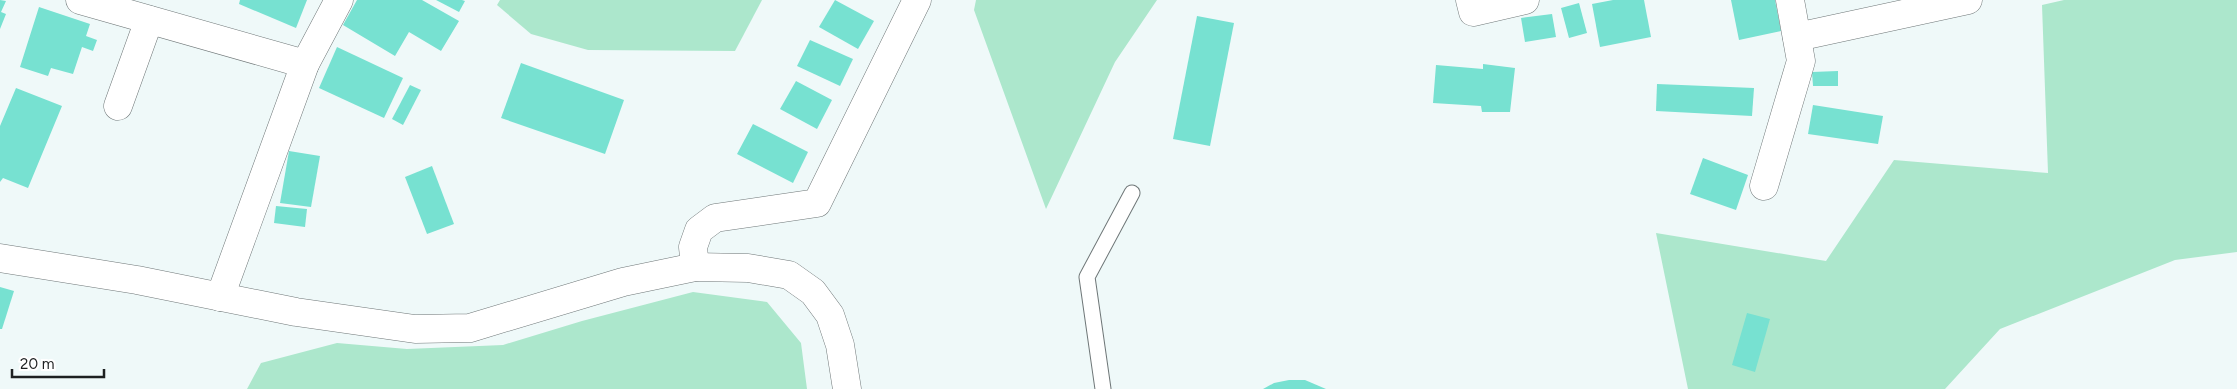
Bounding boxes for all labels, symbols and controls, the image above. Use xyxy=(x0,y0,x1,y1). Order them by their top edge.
scale bar xyxy=(12,346,105,378)
text: 20 m xyxy=(20,355,54,373)

